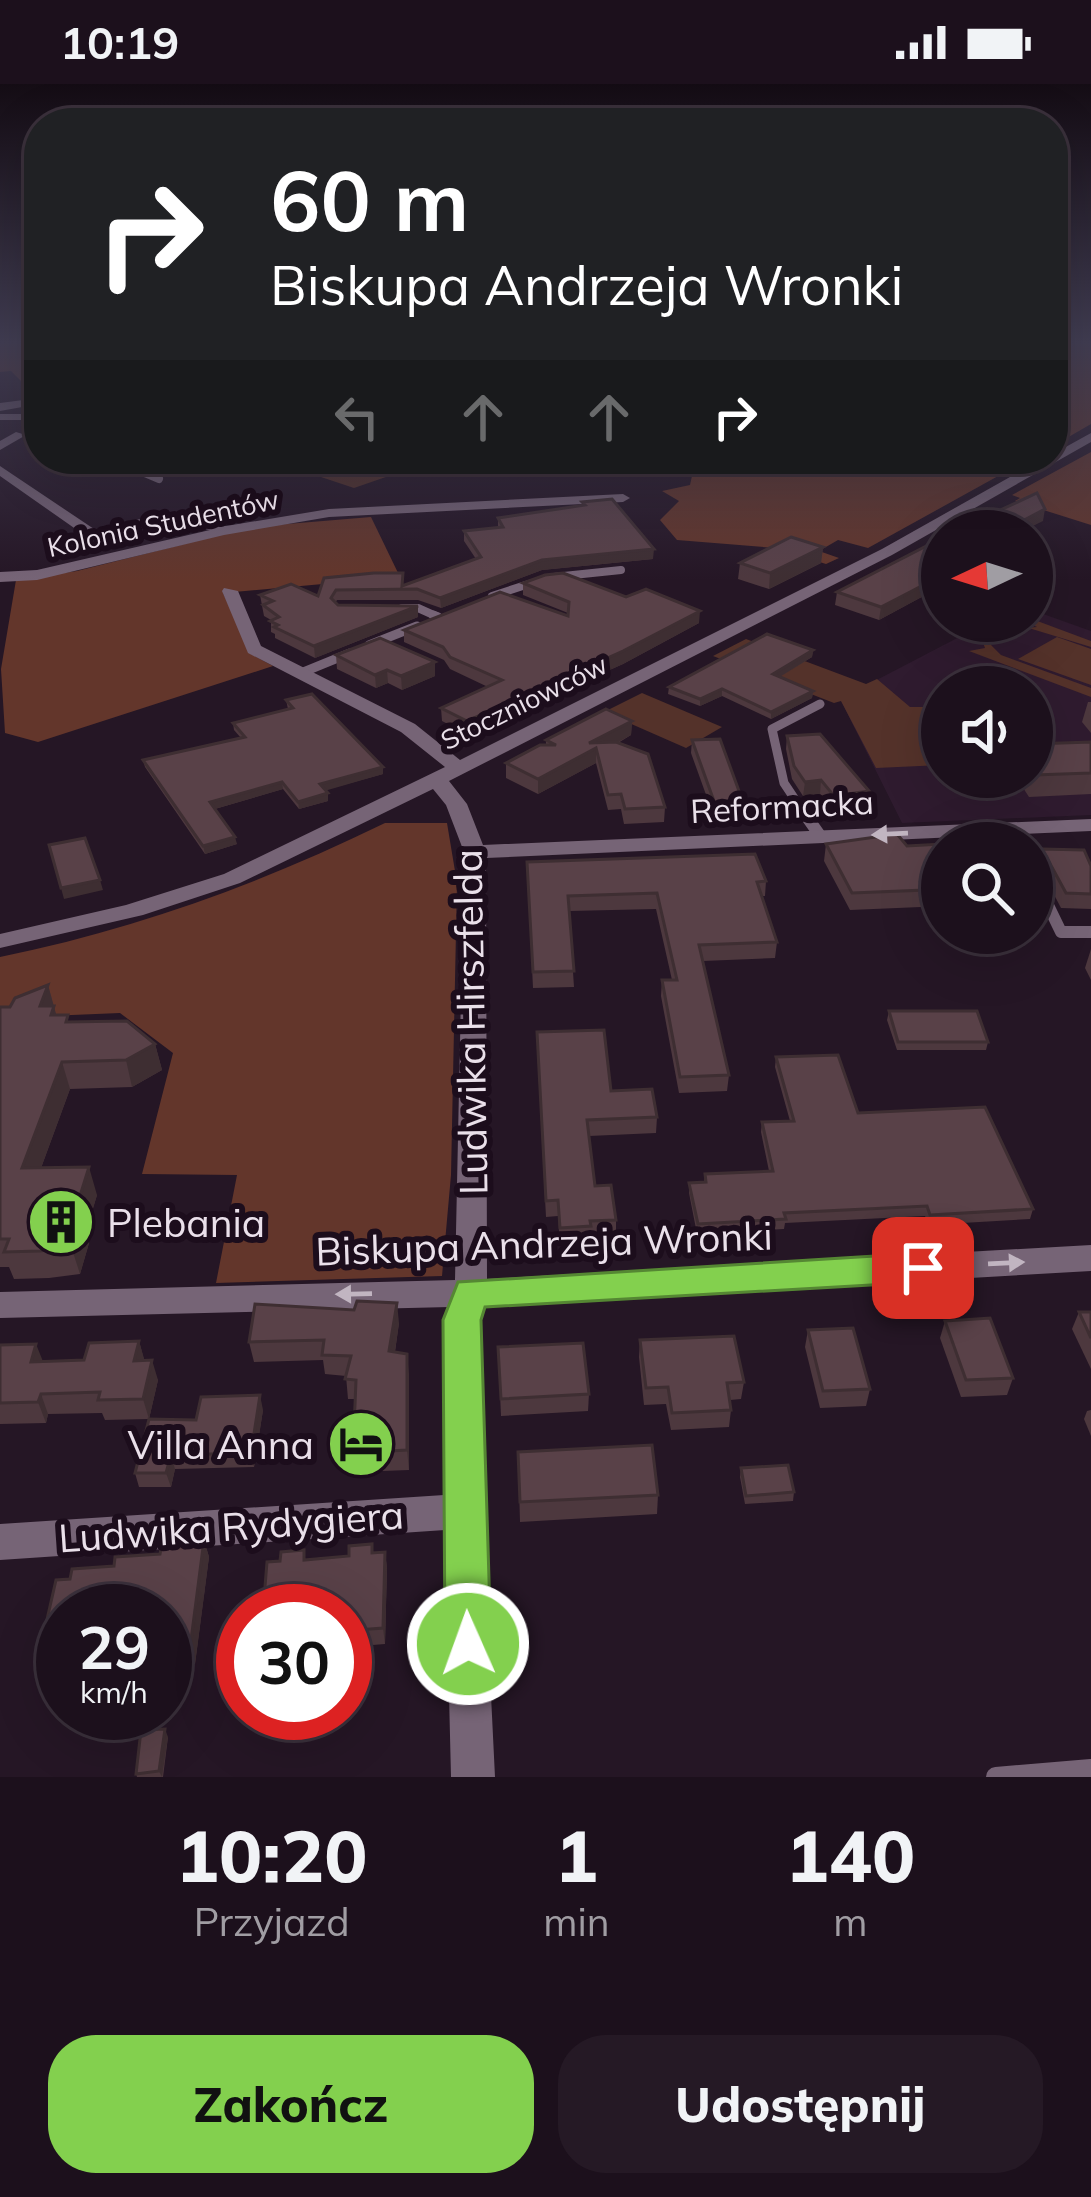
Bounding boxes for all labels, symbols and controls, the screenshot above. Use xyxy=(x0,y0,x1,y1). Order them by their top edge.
text: 10:19 xyxy=(60,14,179,70)
text: 60 m xyxy=(270,147,469,252)
icon: right xyxy=(72,156,228,312)
text: Biskupa Andrzeja Wronki xyxy=(270,251,903,319)
icon: left xyxy=(324,384,390,450)
icon: ahead xyxy=(450,384,516,450)
icon: ahead xyxy=(576,384,642,450)
icon: right xyxy=(702,384,768,450)
street label: Kolonia Studentów xyxy=(44,482,282,564)
north arrow xyxy=(921,510,1053,642)
map controls xyxy=(921,510,1053,954)
street label: Stoczniowców xyxy=(435,647,613,757)
button: sound xyxy=(921,666,1053,798)
street label: Reformacka xyxy=(689,781,875,831)
button: search xyxy=(921,822,1053,954)
one-way arrow xyxy=(870,825,908,844)
street label: Ludwika Hirszfelda xyxy=(442,849,498,1195)
building icon: Plebania xyxy=(26,1187,96,1257)
place label: Plebania xyxy=(107,1198,265,1247)
street label: Biskupa Andrzeja Wronki xyxy=(315,1211,773,1275)
pin xyxy=(872,1217,974,1319)
icon: arrive xyxy=(890,1235,956,1301)
one-way arrow xyxy=(988,1253,1026,1272)
one-way arrow xyxy=(334,1284,372,1303)
hotel icon: Villa Anna xyxy=(326,1409,396,1479)
place label: Villa Anna xyxy=(128,1420,314,1469)
street label: Ludwika Rydygiera xyxy=(57,1489,405,1563)
position arrow xyxy=(405,1581,531,1707)
speed limit sign: 30 xyxy=(216,1584,372,1740)
text: 29 xyxy=(78,1609,150,1684)
text: km/h xyxy=(80,1673,148,1711)
text: 10:20 xyxy=(176,1810,367,1900)
text: 1 xyxy=(555,1810,598,1900)
text: 140 xyxy=(786,1810,915,1900)
text: Przyjazd xyxy=(194,1897,350,1946)
text: min xyxy=(543,1897,610,1946)
text: m xyxy=(833,1897,867,1946)
button: Zakończ xyxy=(48,2035,534,2173)
button: Udostępnij xyxy=(558,2035,1043,2173)

